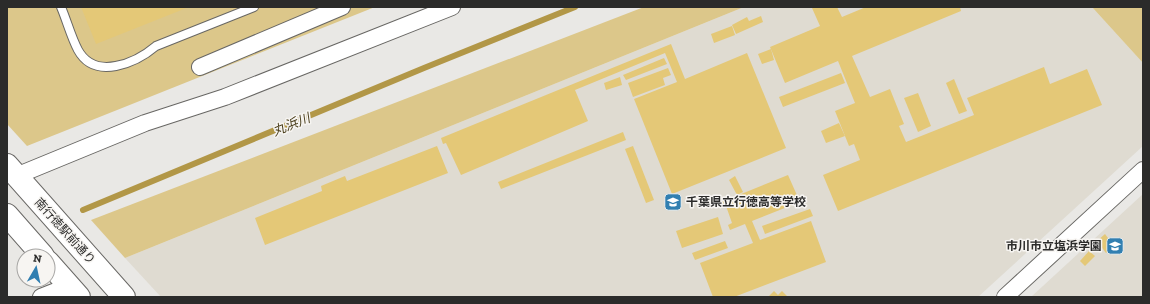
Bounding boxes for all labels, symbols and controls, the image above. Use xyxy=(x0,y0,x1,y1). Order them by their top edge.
water label: 丸浜川 xyxy=(270,109,314,139)
school or university icon: 千葉県立行徳高等学校 xyxy=(663,192,683,212)
street label: 南行徳駅前通り xyxy=(32,195,98,267)
place label: 千葉県立行徳高等学校 xyxy=(686,195,806,209)
school or university icon: 市川市立塩浜学園 xyxy=(1105,236,1125,256)
place label: 市川市立塩浜学園 xyxy=(1006,239,1102,253)
north arrow xyxy=(16,248,56,288)
text: N xyxy=(32,252,43,266)

